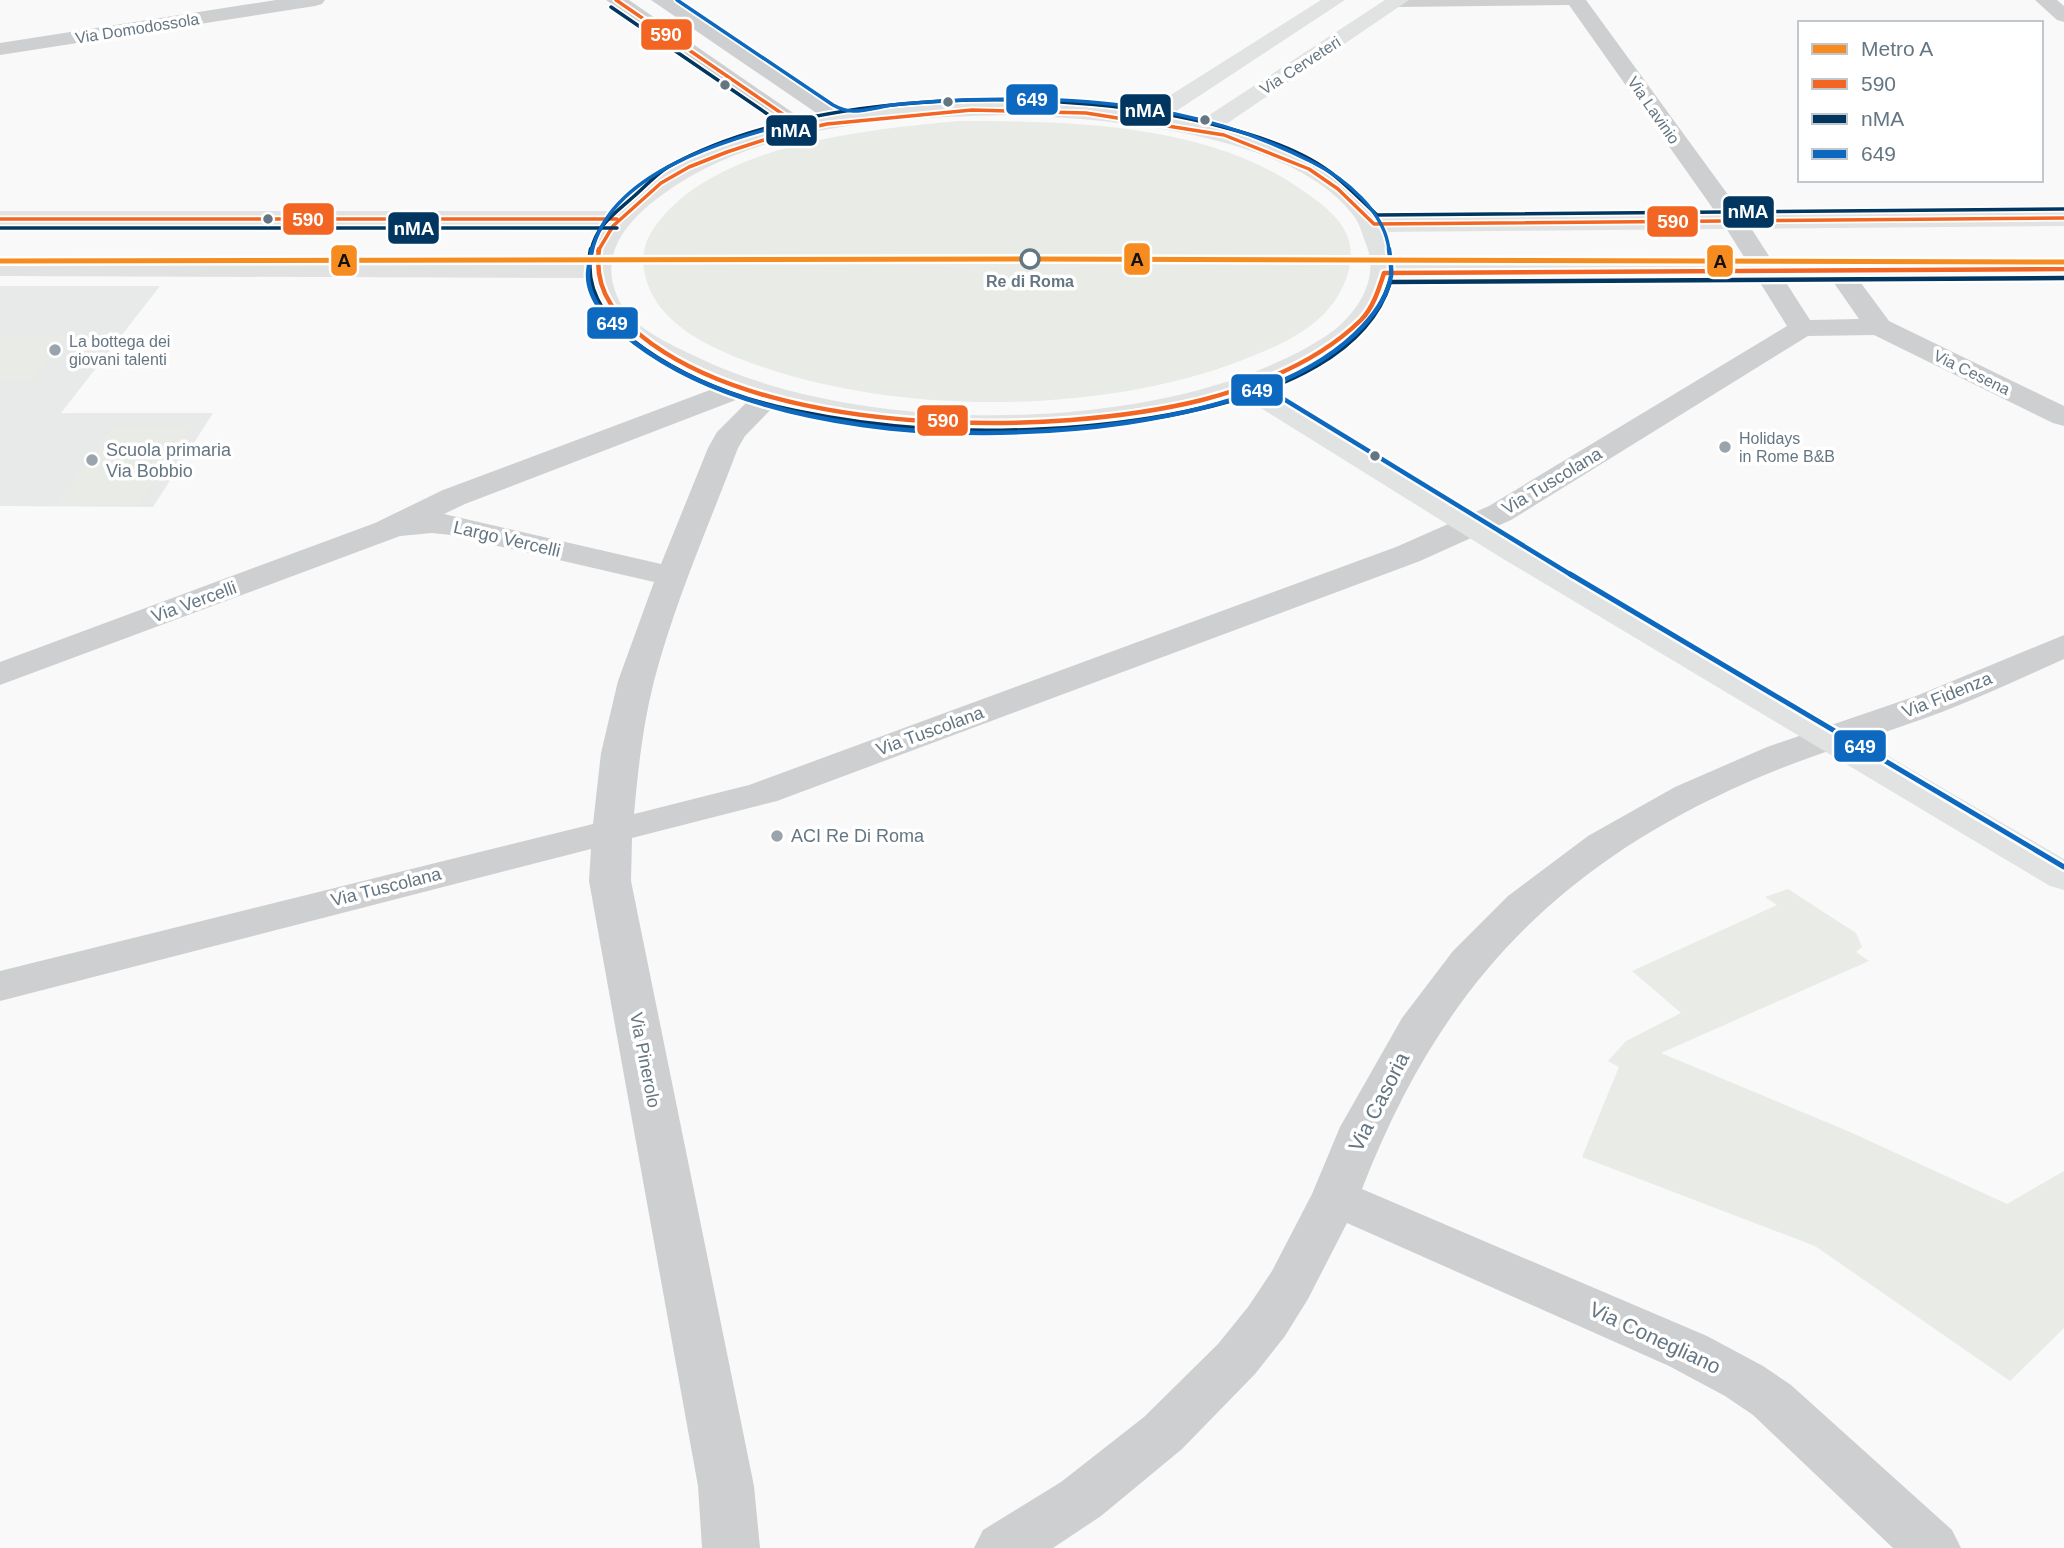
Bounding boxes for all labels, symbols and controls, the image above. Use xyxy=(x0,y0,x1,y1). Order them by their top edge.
street label: Via Domodossola xyxy=(74,10,200,47)
line badge: 590 xyxy=(640,18,693,51)
legend xyxy=(1798,21,2043,182)
text: 590 xyxy=(650,24,682,45)
street label: Via Cerveteri xyxy=(1257,33,1344,98)
text: Metro A xyxy=(1861,37,1933,60)
text: 590 xyxy=(1861,72,1896,95)
street label: Via Lavinio xyxy=(1624,73,1683,147)
unlabelled marker xyxy=(718,78,732,92)
line badge: 649 xyxy=(1005,83,1059,116)
text: 649 xyxy=(1016,89,1048,110)
line badge: nMA xyxy=(1119,93,1172,127)
unlabelled marker xyxy=(941,95,955,109)
text: nMA xyxy=(1124,100,1166,121)
text: nMA xyxy=(1861,107,1904,130)
unlabelled marker xyxy=(1198,113,1212,127)
line badge: nMA xyxy=(765,114,818,147)
text: nMA xyxy=(770,120,812,141)
text: 649 xyxy=(1861,142,1896,165)
line badge: nMA xyxy=(1722,195,1775,229)
text: nMA xyxy=(1727,201,1769,222)
line badge: 590 xyxy=(282,202,335,236)
line badge: 590 xyxy=(1646,205,1699,238)
text: 590 xyxy=(292,209,324,230)
line badge: nMA xyxy=(387,211,440,245)
text: 590 xyxy=(1657,211,1689,232)
unlabelled marker xyxy=(261,212,275,226)
text: nMA xyxy=(393,218,435,239)
line badge: A xyxy=(1123,242,1151,276)
line badge: A xyxy=(330,244,358,277)
line badge: A xyxy=(1706,244,1734,278)
marker: Re di Roma xyxy=(1020,249,1040,269)
text: A xyxy=(1130,249,1144,270)
text: A xyxy=(337,250,351,271)
text: A xyxy=(1713,251,1727,272)
place label: Re di Roma xyxy=(986,273,1074,290)
line badge: 649 xyxy=(586,306,639,340)
text: 649 xyxy=(596,313,628,334)
place label: La bottega dei giovani talenti xyxy=(69,333,170,368)
marker: La bottega dei giovani talenti xyxy=(47,342,63,358)
street label: Via Cesena xyxy=(1931,347,2013,398)
line badge: 649 xyxy=(1230,373,1284,407)
text: 649 xyxy=(1241,380,1273,401)
line badge: 590 xyxy=(916,404,969,437)
text: 590 xyxy=(927,410,959,431)
place label: Holidays in Rome B&B xyxy=(1739,430,1835,465)
marker: Holidays in Rome B&B xyxy=(1717,439,1733,455)
place label: Scuola primaria Via Bobbio xyxy=(106,440,232,481)
street label: Via Tuscolana xyxy=(1499,443,1606,519)
unlabelled marker xyxy=(1368,449,1382,463)
marker: Scuola primaria Via Bobbio xyxy=(84,452,100,468)
street label: Largo Vercelli xyxy=(452,517,562,561)
street label: Via Vercelli xyxy=(149,577,239,627)
street label: Via Fidenza xyxy=(1899,668,1996,722)
street label: Via Tuscolana xyxy=(874,702,987,760)
line badge: 649 xyxy=(1833,729,1887,763)
text: 649 xyxy=(1844,736,1876,757)
place label: ACI Re Di Roma xyxy=(791,826,925,846)
marker: ACI Re Di Roma xyxy=(769,828,785,844)
street label: Via Tuscolana xyxy=(329,863,444,910)
street label: Via Pinerolo xyxy=(626,1011,664,1109)
street label: Via Casoria xyxy=(1344,1048,1413,1155)
street label: Via Conegliano xyxy=(1586,1297,1724,1378)

